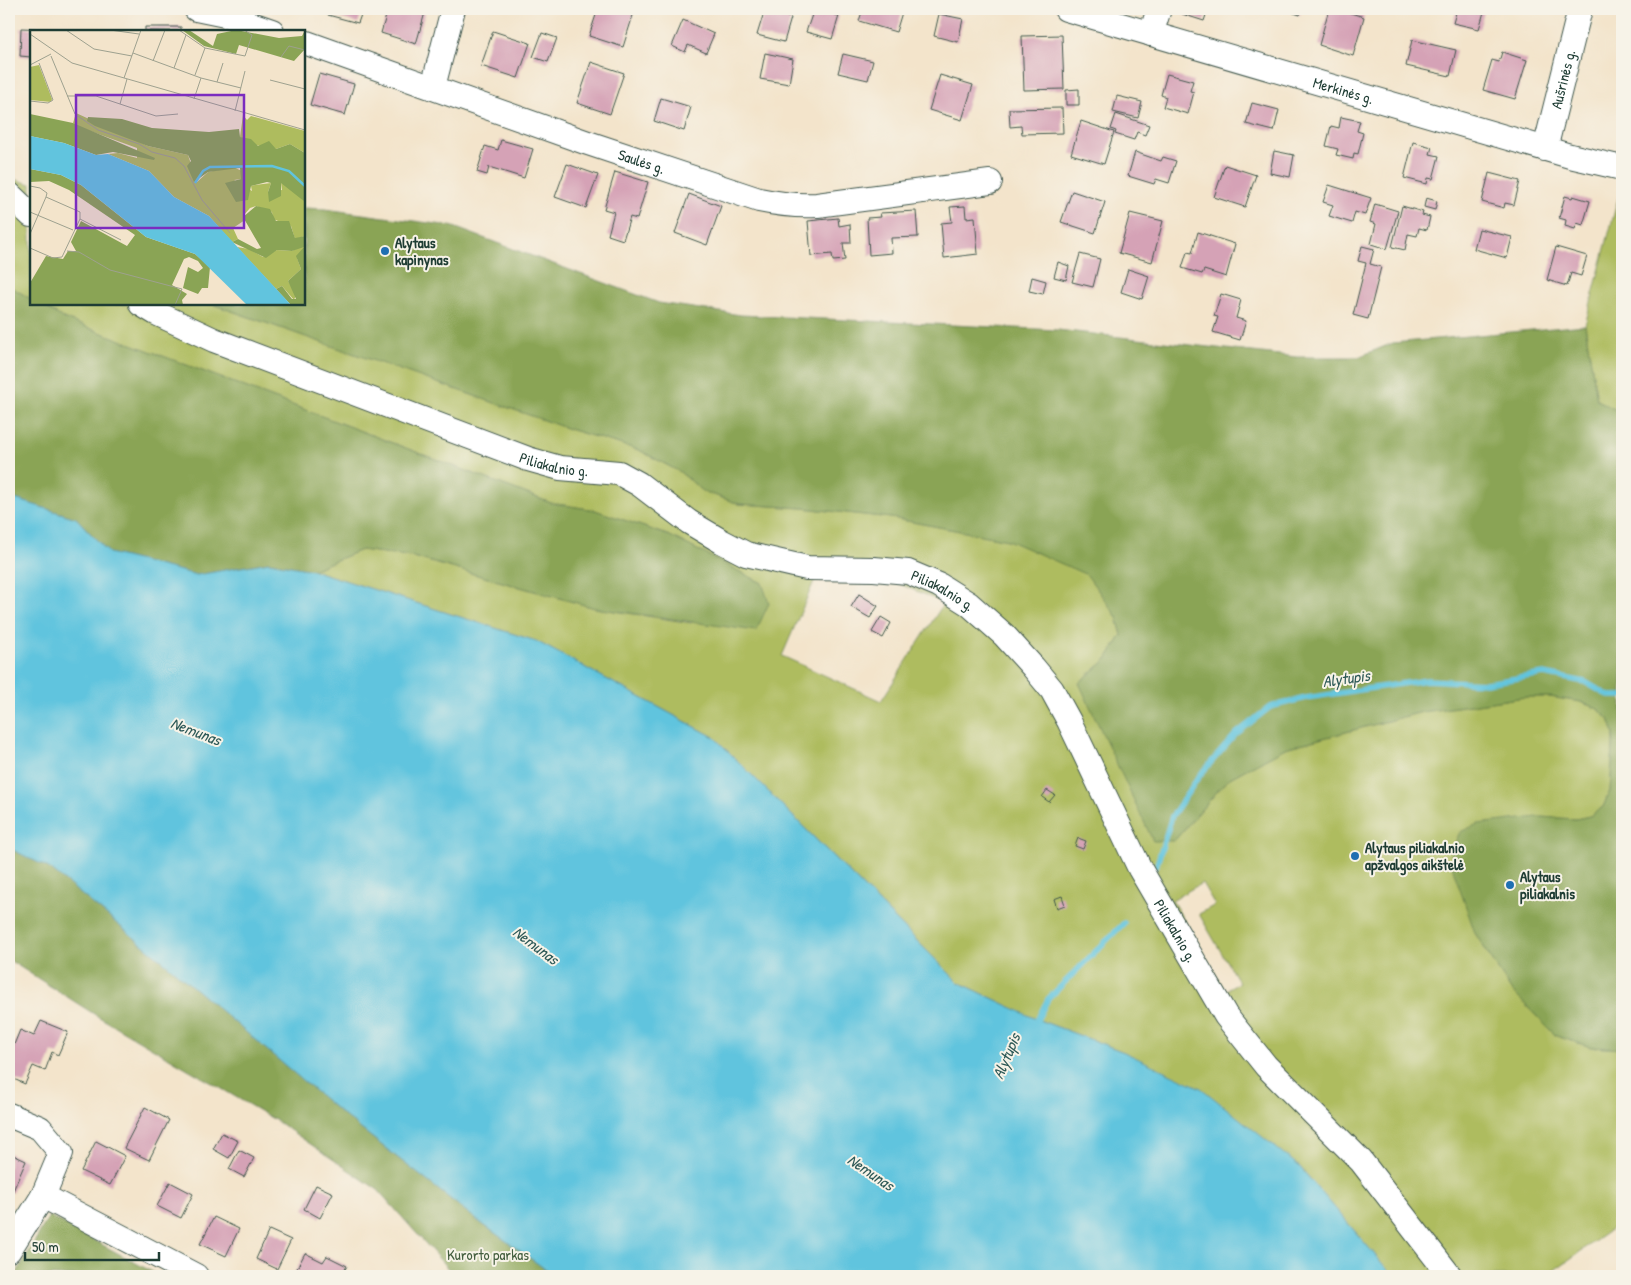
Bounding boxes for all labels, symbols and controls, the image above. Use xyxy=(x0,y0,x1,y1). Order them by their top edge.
inset map xyxy=(30,30,305,305)
street label: Aušrinės g. xyxy=(1545,47,1580,111)
street label: Merkinės g. xyxy=(1311,71,1376,109)
street label: Saulės g. xyxy=(616,143,668,178)
place label: Alytaus kapinynas xyxy=(395,232,449,271)
marker: Alytaus kapinynas xyxy=(379,245,391,257)
street label: Piliakalnio g. xyxy=(517,446,589,481)
street label: Piliakalnio g. xyxy=(908,564,980,615)
water label: Alytupis xyxy=(1321,664,1373,692)
water label: Nemunas xyxy=(168,711,226,751)
place label: Alytaus piliakalnio apžvalgos aikštelė xyxy=(1365,837,1464,876)
marker: Alytaus piliakalnio apžvalgos aikštelė xyxy=(1349,850,1361,862)
place label: Alytaus piliakalnis xyxy=(1520,866,1575,905)
marker: Alytaus piliakalnis xyxy=(1504,879,1516,891)
street label: Piliakalnio g. xyxy=(1149,895,1203,966)
water label: Nemunas xyxy=(509,921,565,970)
water label: Alytupis xyxy=(987,1028,1026,1082)
water label: Nemunas xyxy=(843,1148,900,1197)
scale bar xyxy=(25,1230,159,1262)
text: 50 m xyxy=(32,1236,59,1257)
park label: Kurorto parkas xyxy=(447,1244,529,1265)

